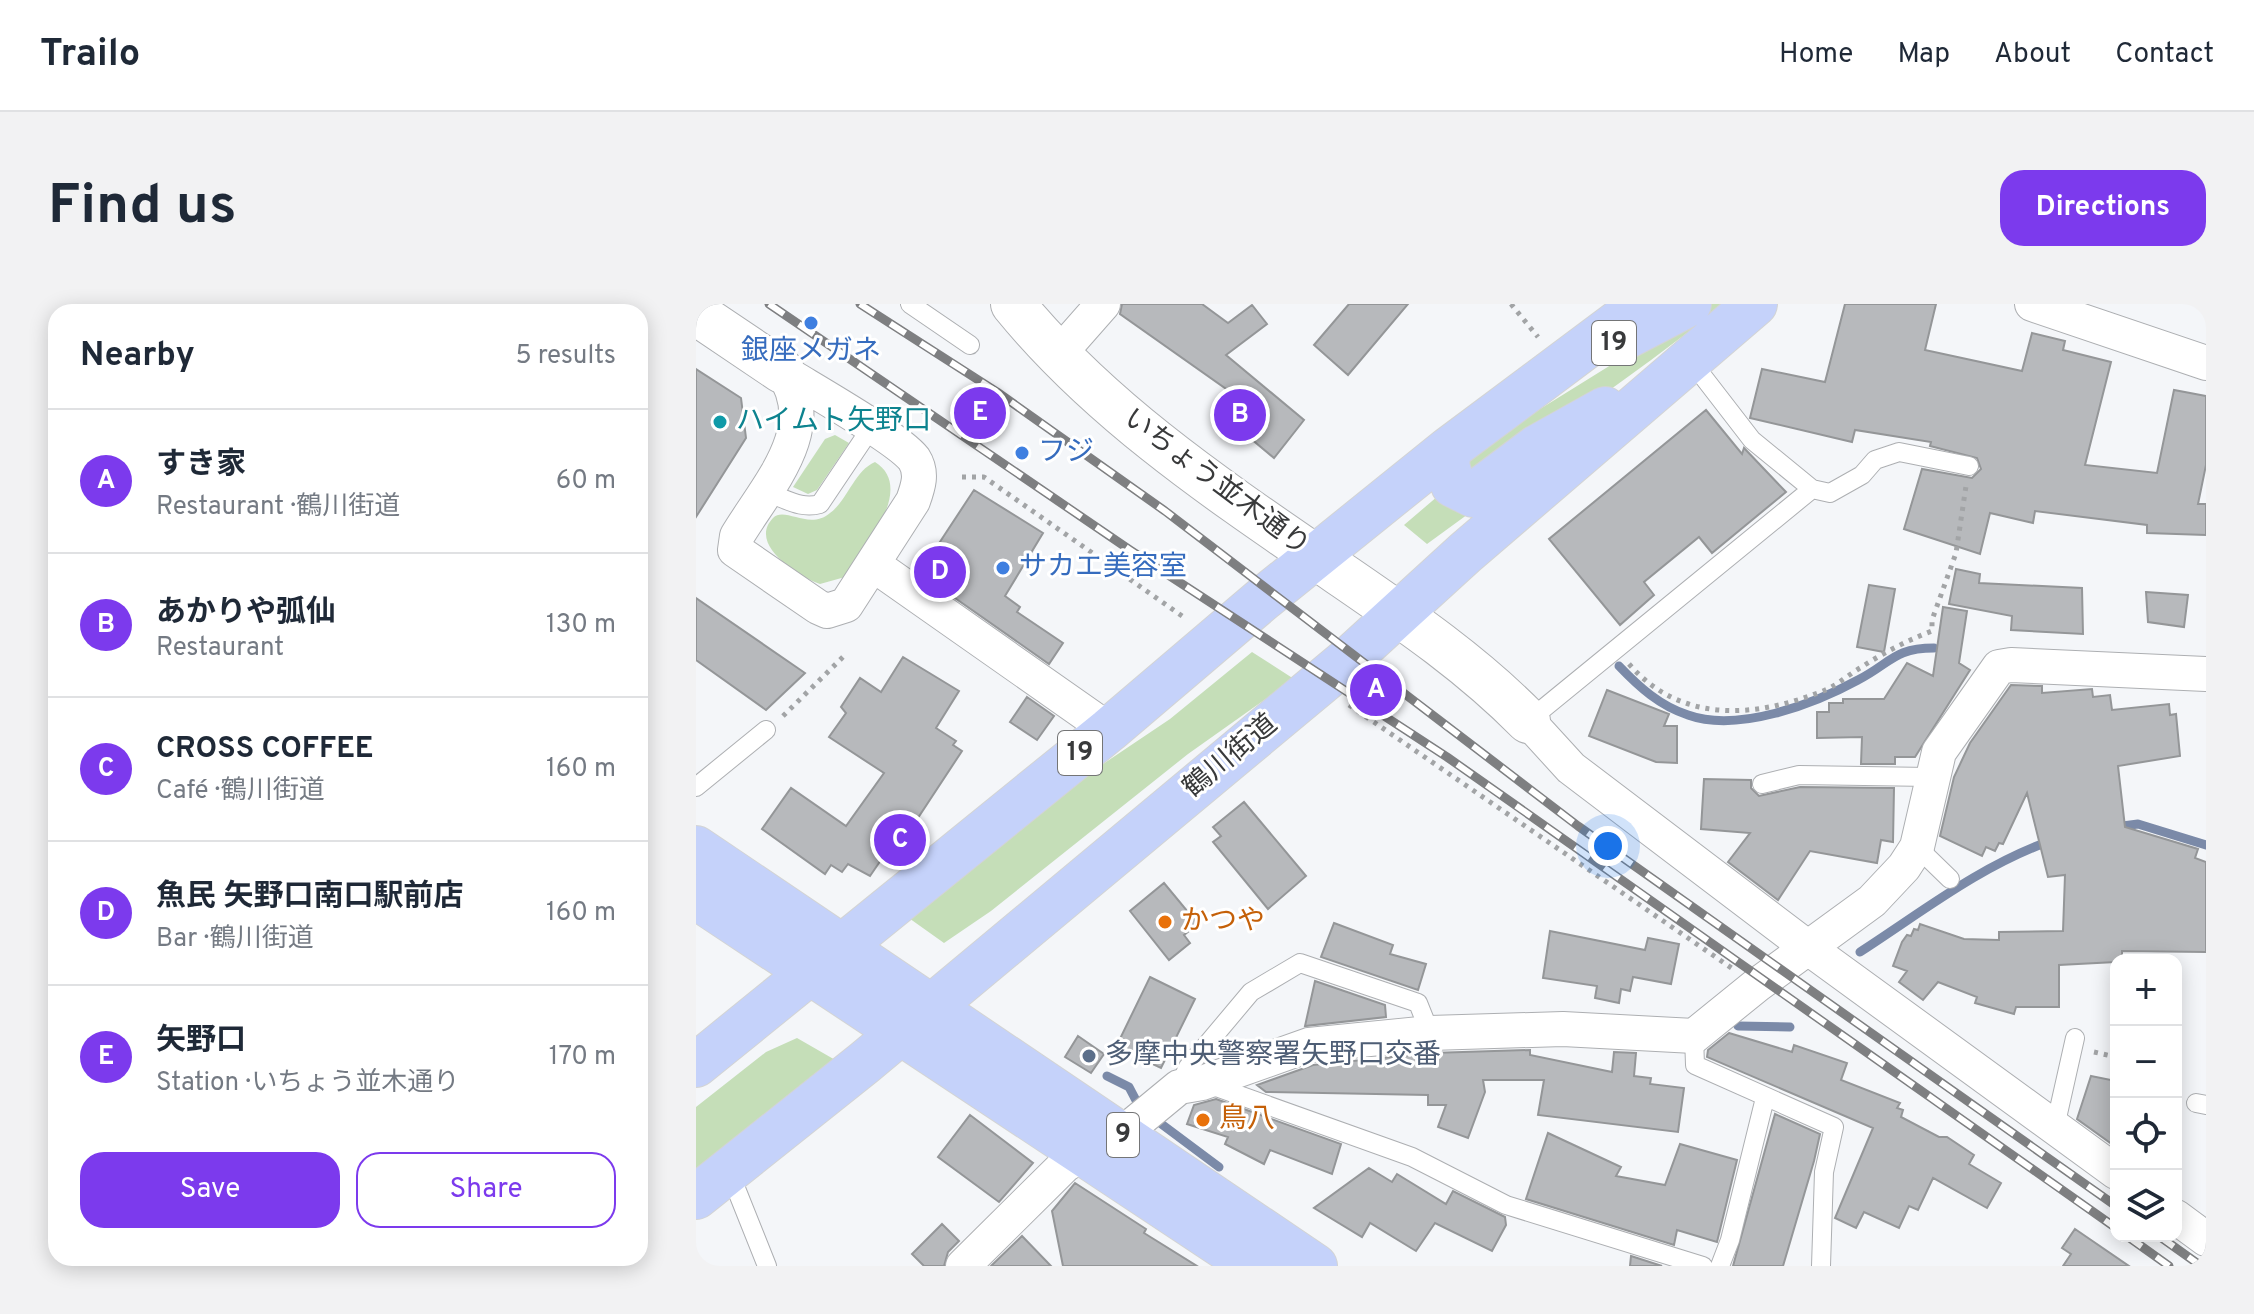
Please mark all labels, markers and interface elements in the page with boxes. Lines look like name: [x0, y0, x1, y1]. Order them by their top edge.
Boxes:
text: Trailo: [40, 31, 140, 80]
text: Home: [1779, 37, 1853, 73]
text: Map: [1897, 37, 1950, 73]
text: About: [1994, 37, 2071, 73]
text: Contact: [2115, 37, 2214, 73]
button: Directions: [2000, 170, 2206, 246]
text: Find us: [48, 173, 237, 243]
marker: 銀座メガネ: [802, 314, 820, 332]
road number: 19: [1592, 321, 1636, 365]
place label: 銀座メガネ: [741, 334, 881, 370]
text: Nearby: [80, 335, 195, 378]
text: 5 results: [515, 340, 616, 373]
pin: E: [954, 383, 1006, 443]
pin: B: [1214, 385, 1266, 445]
street label: いちょう並木通り: [1116, 401, 1316, 565]
place label: ハイムト矢野口: [736, 404, 931, 440]
marker: ハイムト矢野口: [711, 413, 729, 431]
place label: フジ: [1038, 435, 1094, 471]
marker: フジ: [1013, 444, 1031, 462]
text: すき家: [156, 447, 246, 484]
text: A: [97, 465, 115, 498]
text: 60 m: [556, 465, 616, 498]
text: Restaurant · 鶴川街道: [156, 491, 400, 524]
pin: D: [914, 542, 966, 602]
place label: サカエ美容室: [1019, 550, 1187, 586]
marker: サカエ美容室: [994, 559, 1012, 577]
text: あかりや弧仙: [156, 595, 336, 632]
text: B: [97, 609, 115, 642]
text: 130 m: [546, 609, 616, 642]
text: Restaurant: [156, 632, 284, 665]
pin: A: [1350, 660, 1402, 720]
street label: 鶴川街道: [1177, 707, 1285, 807]
text: CROSS COFFEE: [156, 731, 374, 768]
road number: 19: [1058, 731, 1102, 775]
text: C: [98, 753, 114, 786]
text: 160 m: [546, 753, 616, 786]
text: Café · 鶴川街道: [156, 775, 325, 808]
pin: C: [874, 810, 926, 870]
your location: [1588, 826, 1628, 866]
text: 魚民 矢野口南口駅前店: [156, 879, 464, 916]
text: D: [97, 897, 115, 930]
text: 160 m: [546, 897, 616, 930]
place label: かつや: [1181, 904, 1265, 940]
marker: かつや: [1156, 913, 1174, 931]
text: Bar · 鶴川街道: [156, 923, 314, 956]
map controls: [2110, 954, 2182, 1242]
button: +: [2110, 954, 2182, 1026]
text: 矢野口: [156, 1023, 246, 1060]
button: −: [2110, 1026, 2182, 1098]
place label: 多摩中央警察署矢野口交番: [1105, 1038, 1441, 1074]
text: E: [98, 1041, 114, 1074]
text: 170 m: [549, 1041, 616, 1074]
marker: 多摩中央警察署矢野口交番: [1080, 1047, 1098, 1065]
text: Station · いちょう並木通り: [156, 1067, 459, 1100]
button: locate: [2110, 1098, 2182, 1170]
place label: 鳥八: [1219, 1102, 1275, 1138]
marker: 鳥八: [1194, 1111, 1212, 1129]
road number: 9: [1107, 1113, 1139, 1157]
button: Save: [80, 1152, 340, 1228]
button: Share: [356, 1152, 616, 1228]
button: layers: [2110, 1170, 2182, 1242]

